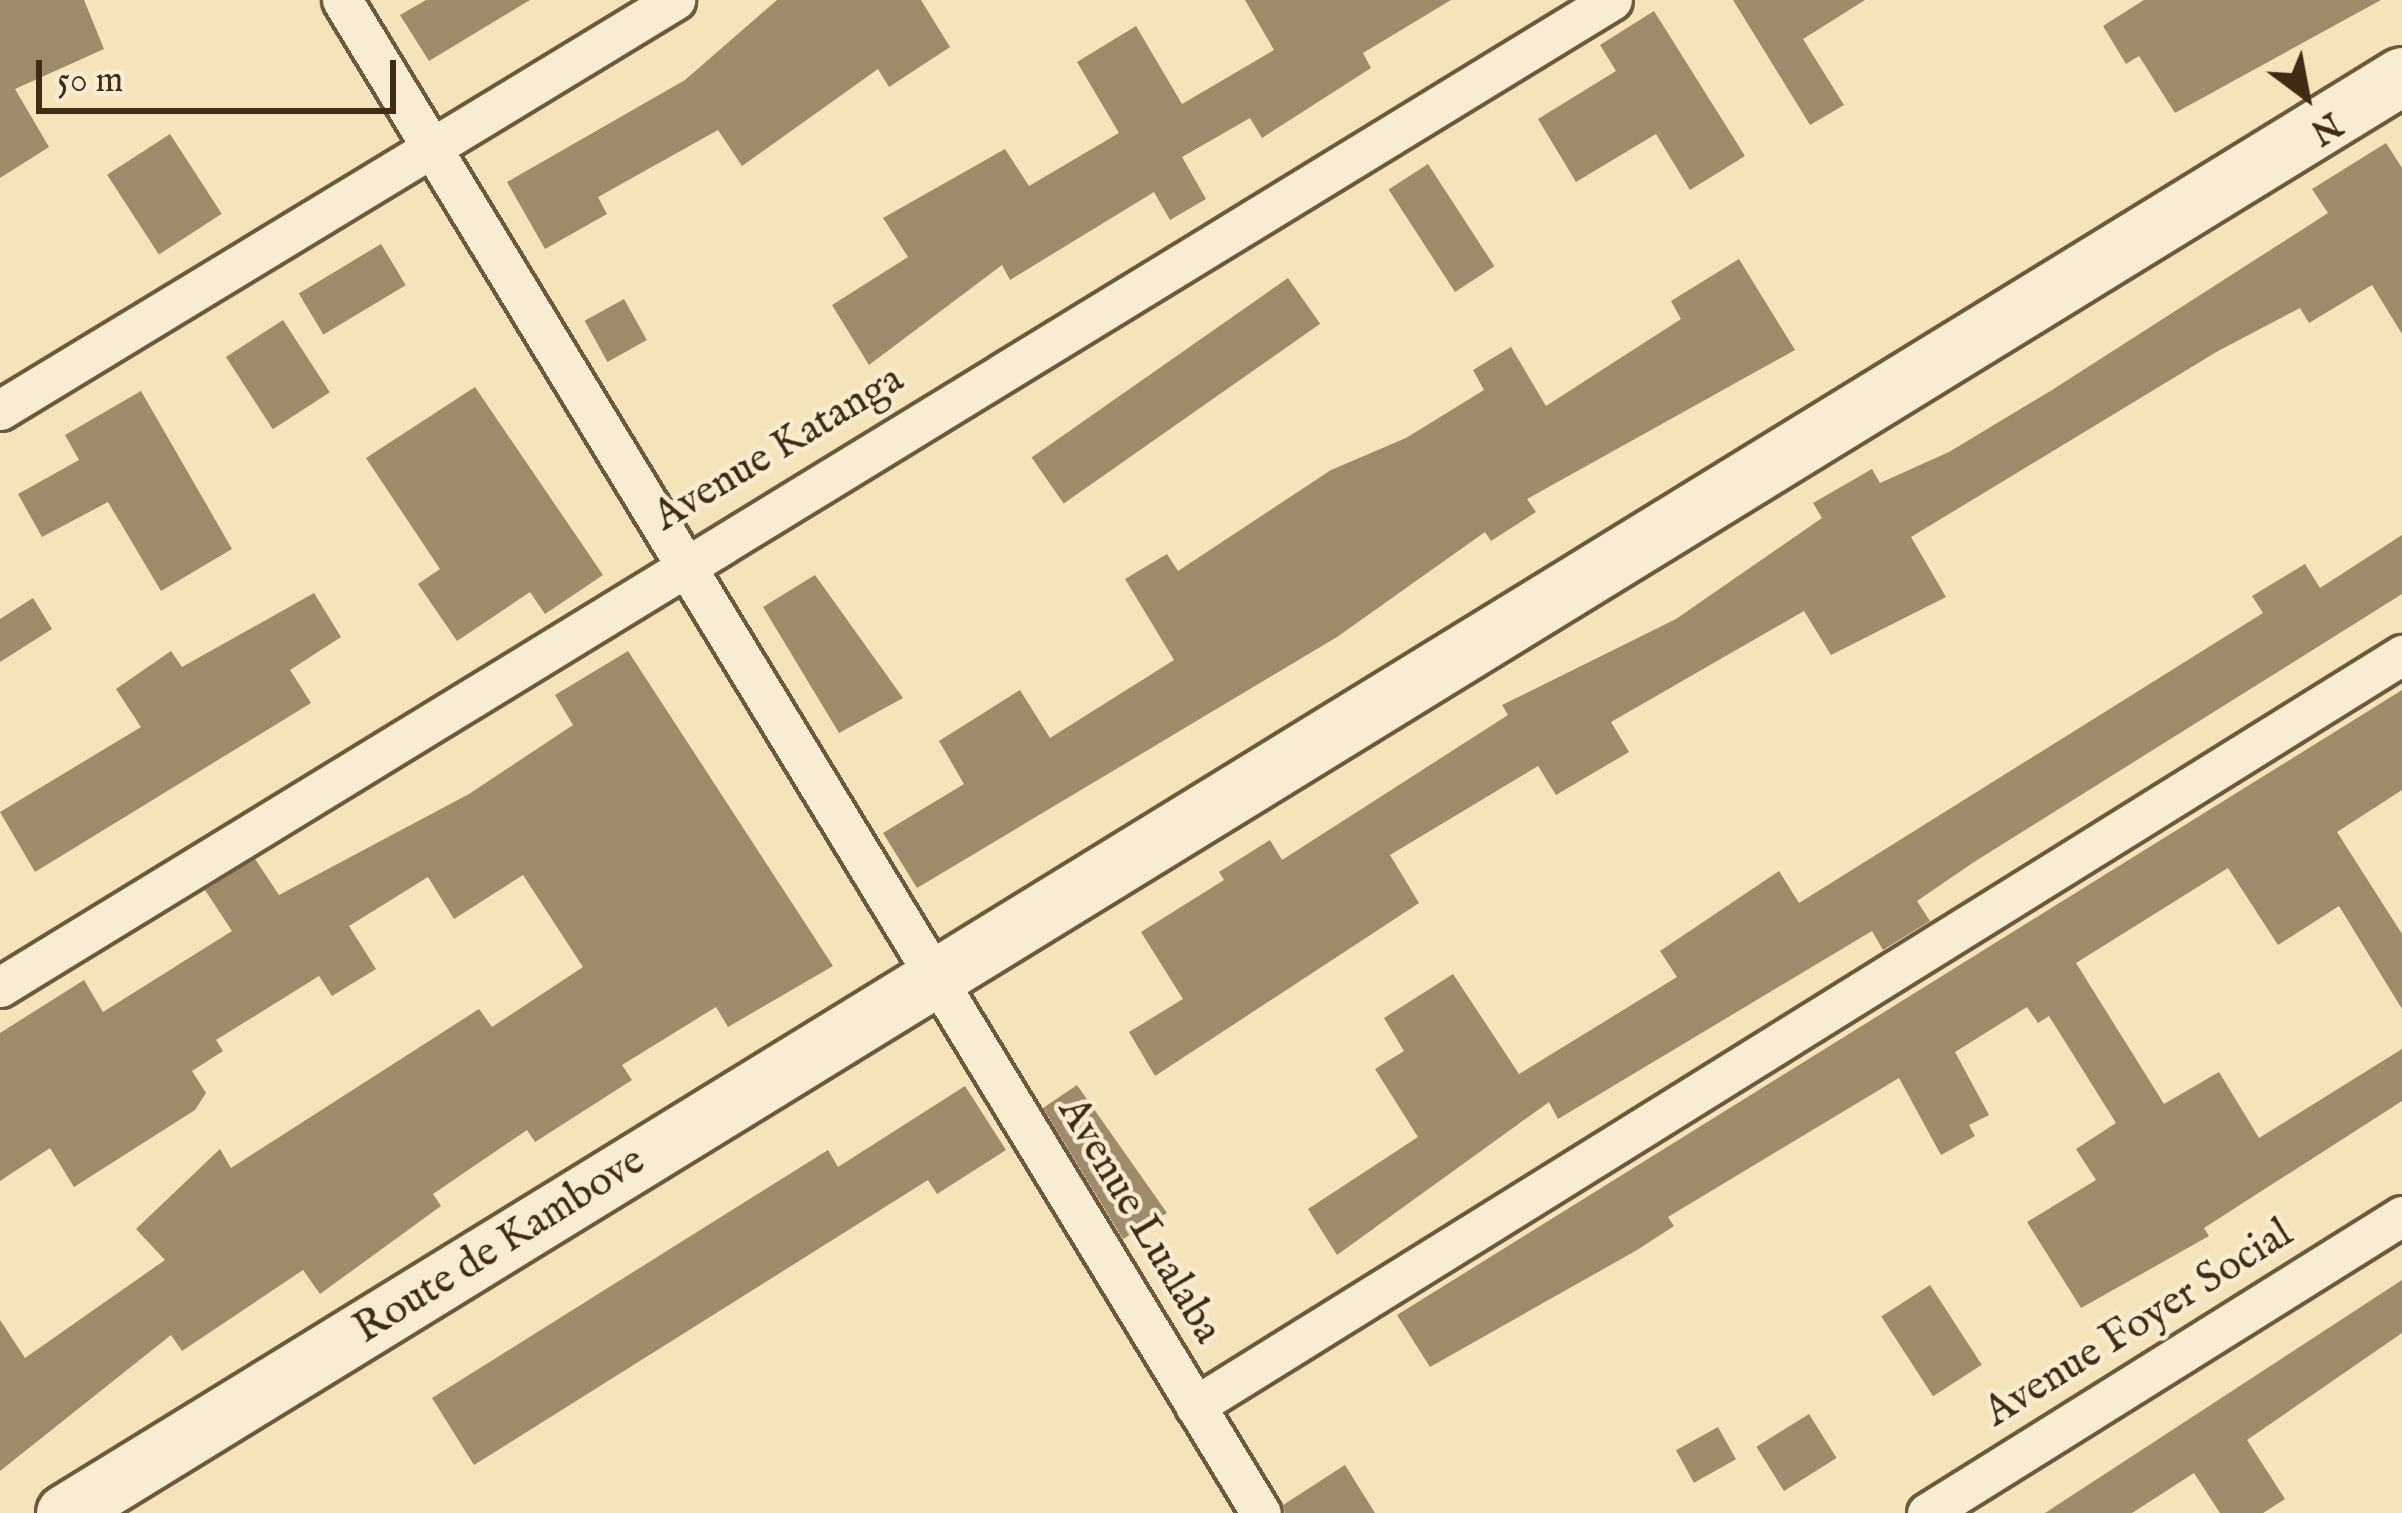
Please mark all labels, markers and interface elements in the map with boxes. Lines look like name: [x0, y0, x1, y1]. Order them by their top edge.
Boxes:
scale bar: [42, 36, 402, 110]
north arrow: [2246, 36, 2366, 156]
text: 50 m: [57, 58, 123, 104]
text: N: [2302, 101, 2348, 152]
street label: Avenue Katanga: [645, 355, 913, 543]
street label: Avenue Lualaba: [1046, 1089, 1232, 1353]
street label: Route de Kambove: [345, 1136, 655, 1356]
street label: Avenue Foyer Social: [1976, 1209, 2302, 1439]

